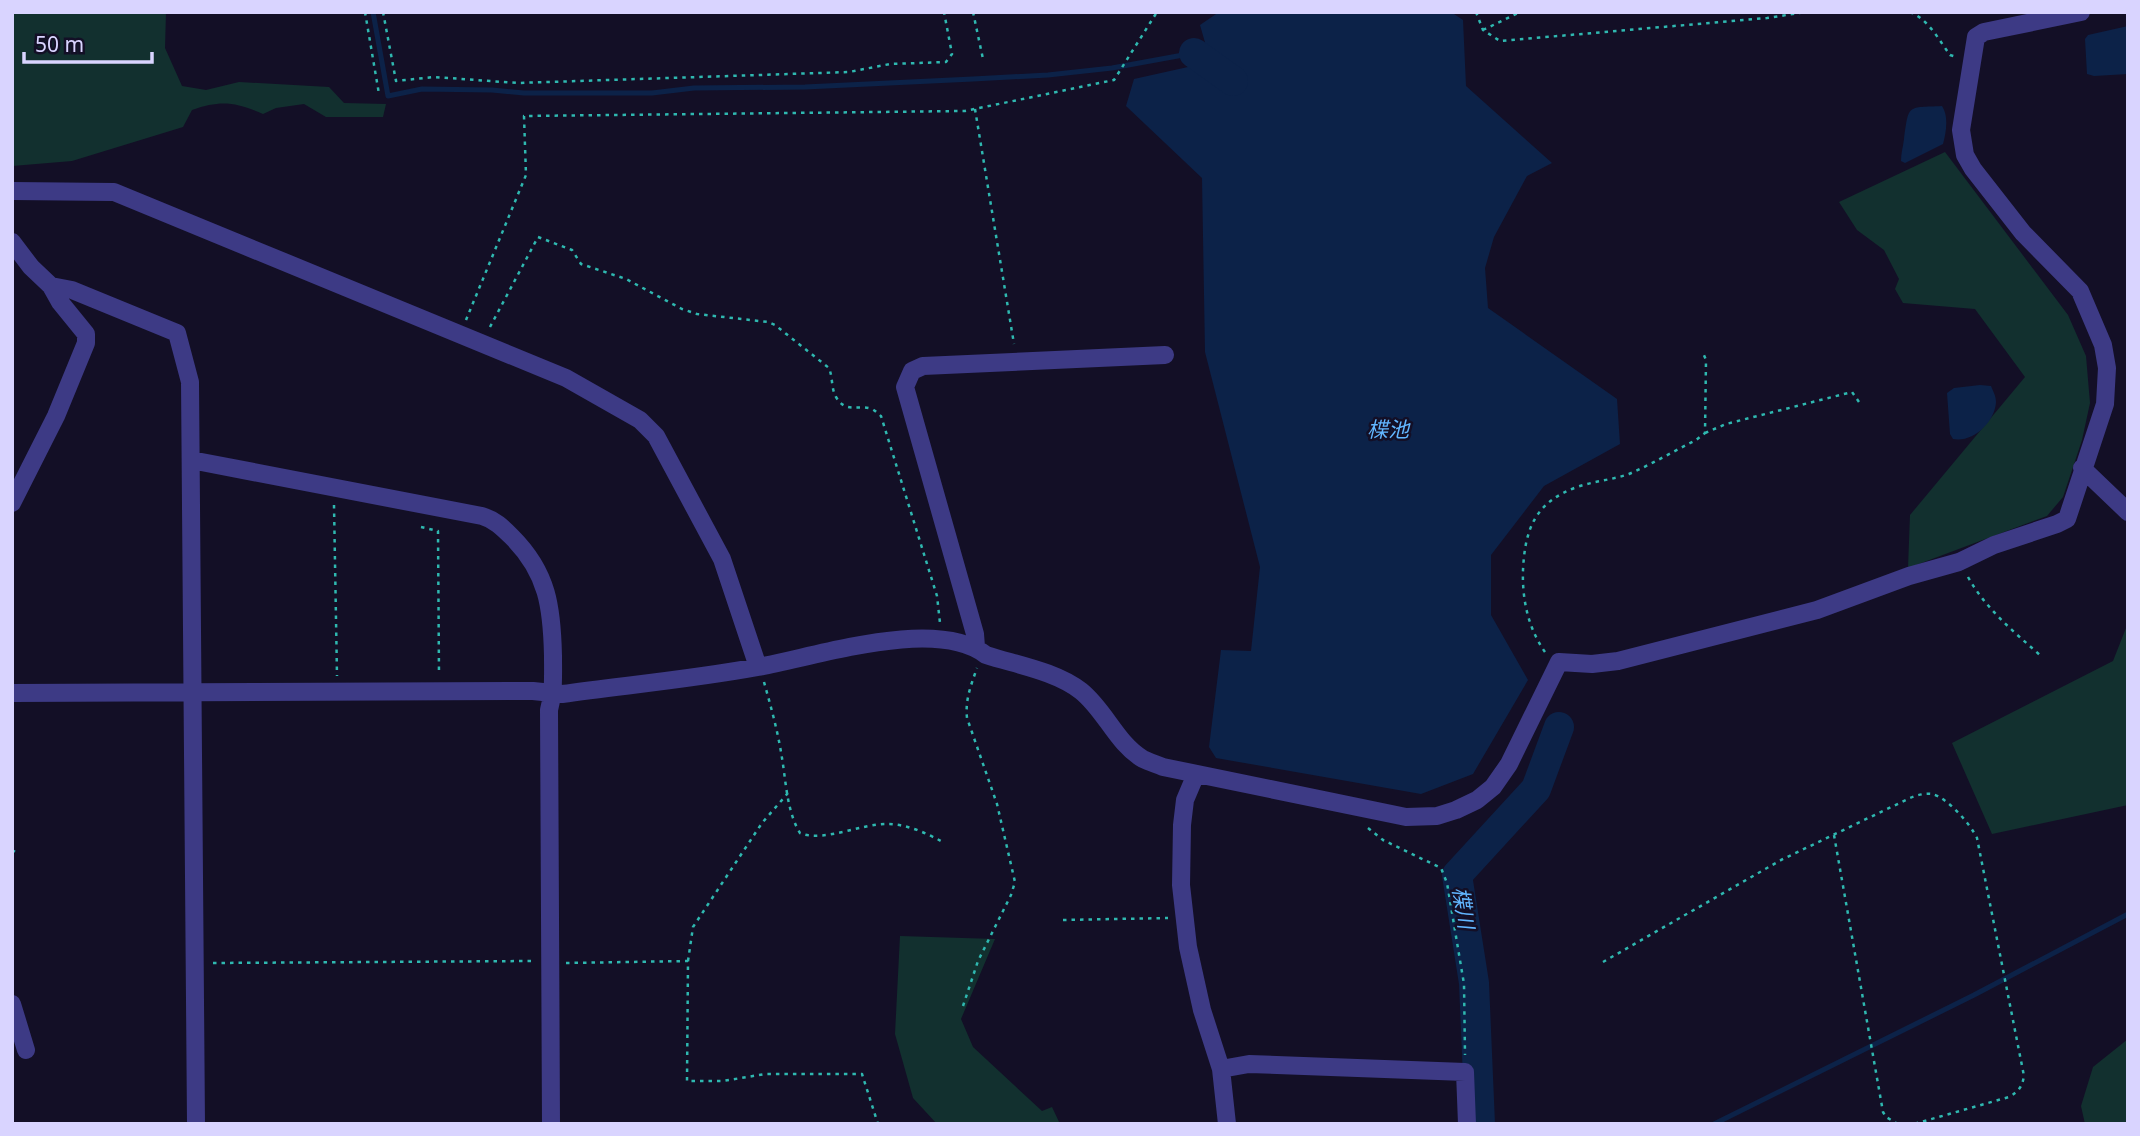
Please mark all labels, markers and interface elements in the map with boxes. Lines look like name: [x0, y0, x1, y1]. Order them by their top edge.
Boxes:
scale bar: [24, 21, 152, 65]
text: 50 m: [35, 30, 84, 58]
water label: 楪池: [1367, 415, 1411, 443]
water label: 楪川: [1447, 885, 1481, 933]

